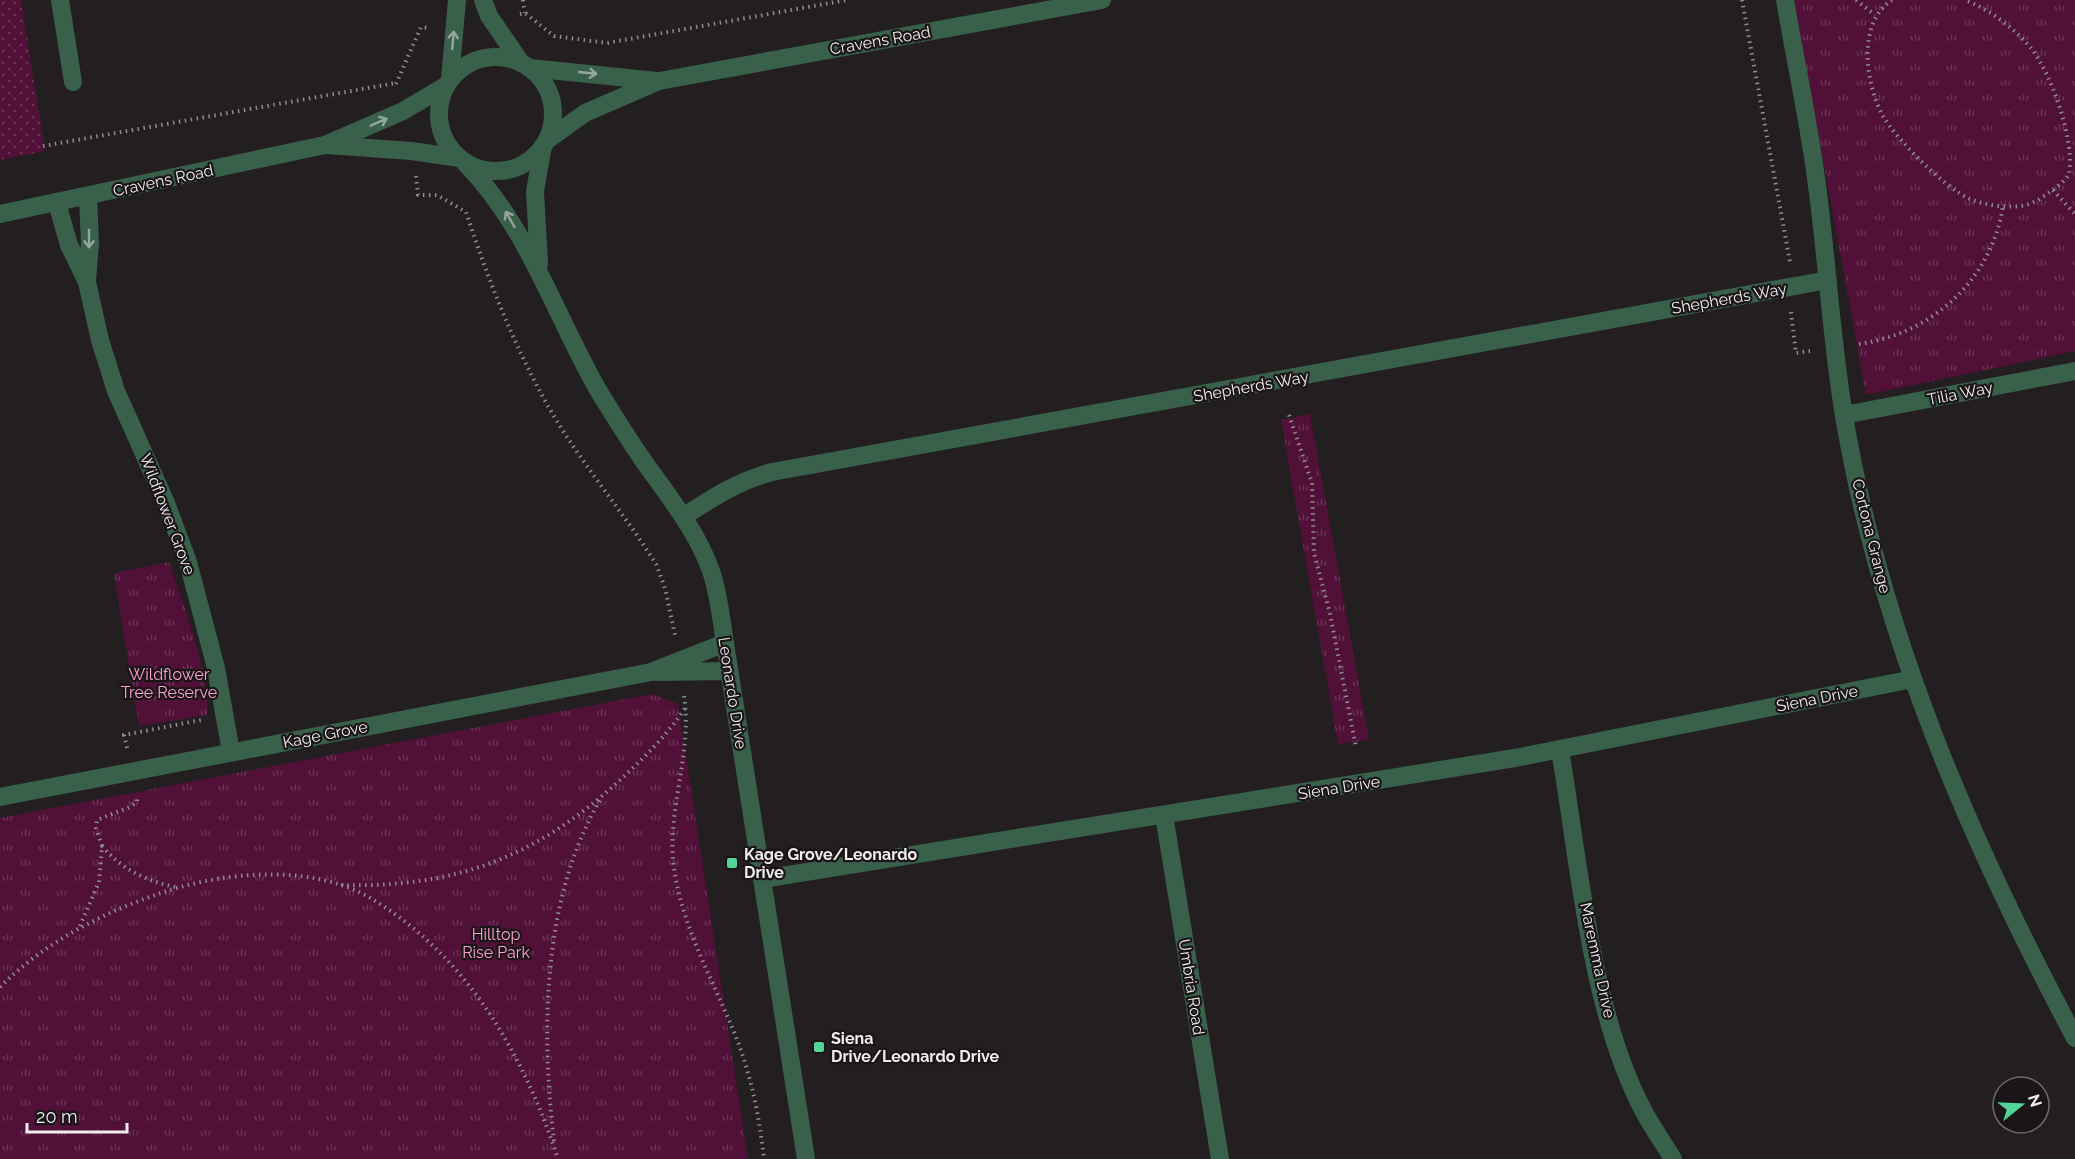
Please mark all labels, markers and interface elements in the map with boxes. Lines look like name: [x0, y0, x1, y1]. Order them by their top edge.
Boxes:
street label: Cravens Road: [828, 22, 932, 59]
one-way arrow: [448, 30, 459, 50]
one-way arrow: [577, 68, 597, 79]
one-way arrow: [369, 116, 388, 127]
street label: Cravens Road: [111, 161, 215, 200]
one-way arrow: [504, 211, 516, 228]
one-way arrow: [83, 228, 95, 248]
street label: Shepherds Way: [1670, 279, 1788, 318]
street label: Shepherds Way: [1192, 367, 1310, 406]
street label: Tilia Way: [1926, 378, 1995, 409]
street label: Wildflower Grove: [136, 451, 199, 577]
street label: Cortona Grange: [1848, 477, 1895, 595]
street label: Leonardo Drive: [714, 636, 751, 750]
park label: Wildflower Tree Reserve: [121, 665, 217, 702]
street label: Siena Drive: [1775, 681, 1860, 716]
street label: Kage Grove: [281, 717, 369, 752]
street label: Siena Drive: [1297, 772, 1382, 803]
place label: Kage Grove/Leonardo Drive: [744, 845, 918, 882]
marker: Kage Grove/Leonardo Drive: [725, 856, 739, 870]
street label: Maremma Drive: [1576, 901, 1619, 1020]
park label: Hilltop Rise Park: [462, 925, 530, 962]
street label: Umbria Road: [1175, 938, 1208, 1036]
place label: Siena Drive/Leonardo Drive: [831, 1029, 1000, 1066]
marker: Siena Drive/Leonardo Drive: [812, 1040, 826, 1054]
north arrow: [1991, 1075, 2051, 1135]
text: N: [2024, 1092, 2046, 1109]
scale bar: [27, 1096, 128, 1134]
text: 20 m: [36, 1106, 78, 1127]

